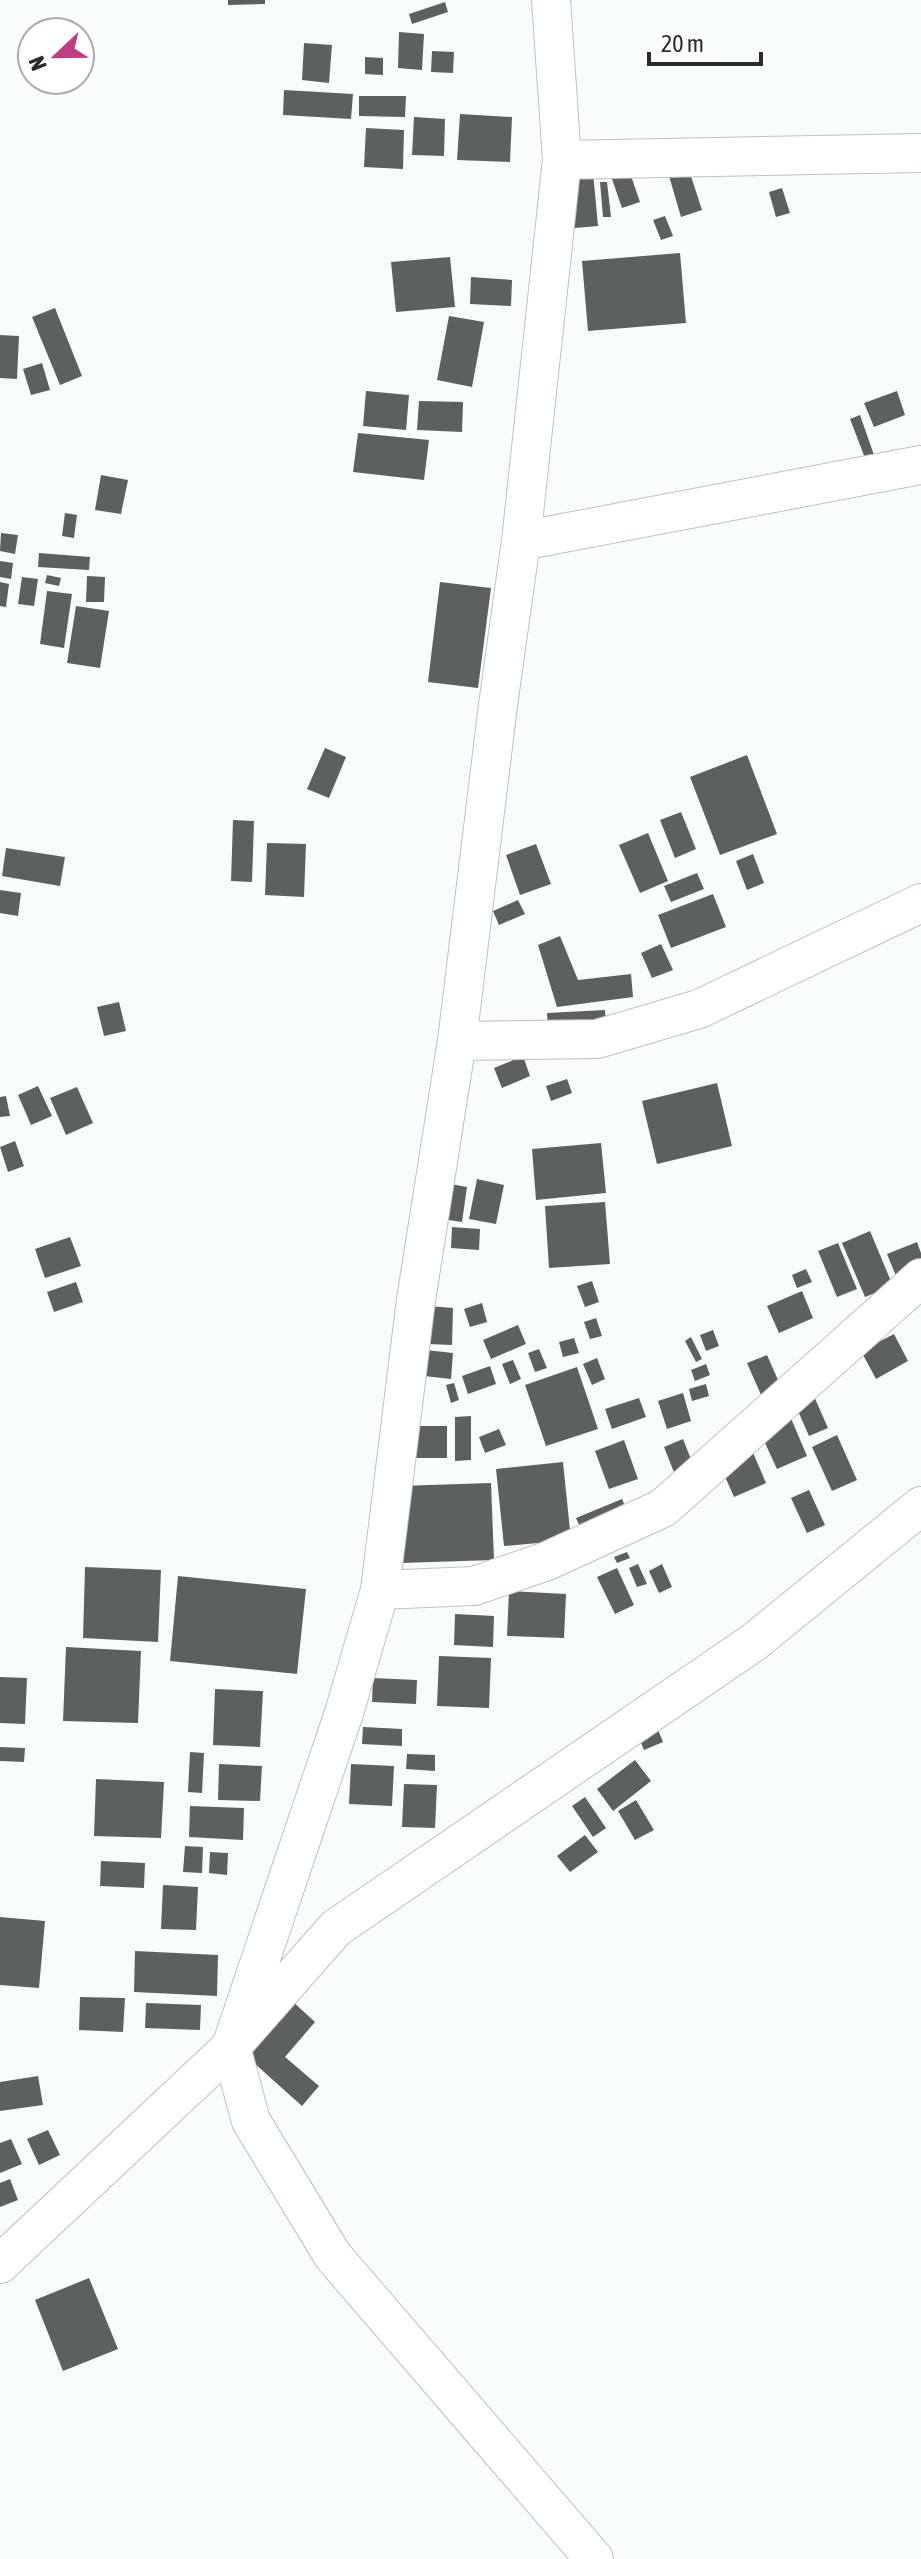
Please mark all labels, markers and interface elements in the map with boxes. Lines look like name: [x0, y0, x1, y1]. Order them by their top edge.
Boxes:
north arrow: [16, 16, 96, 96]
scale bar: [649, 16, 761, 66]
text: 20 m: [661, 30, 704, 57]
text: N: [23, 53, 52, 74]

